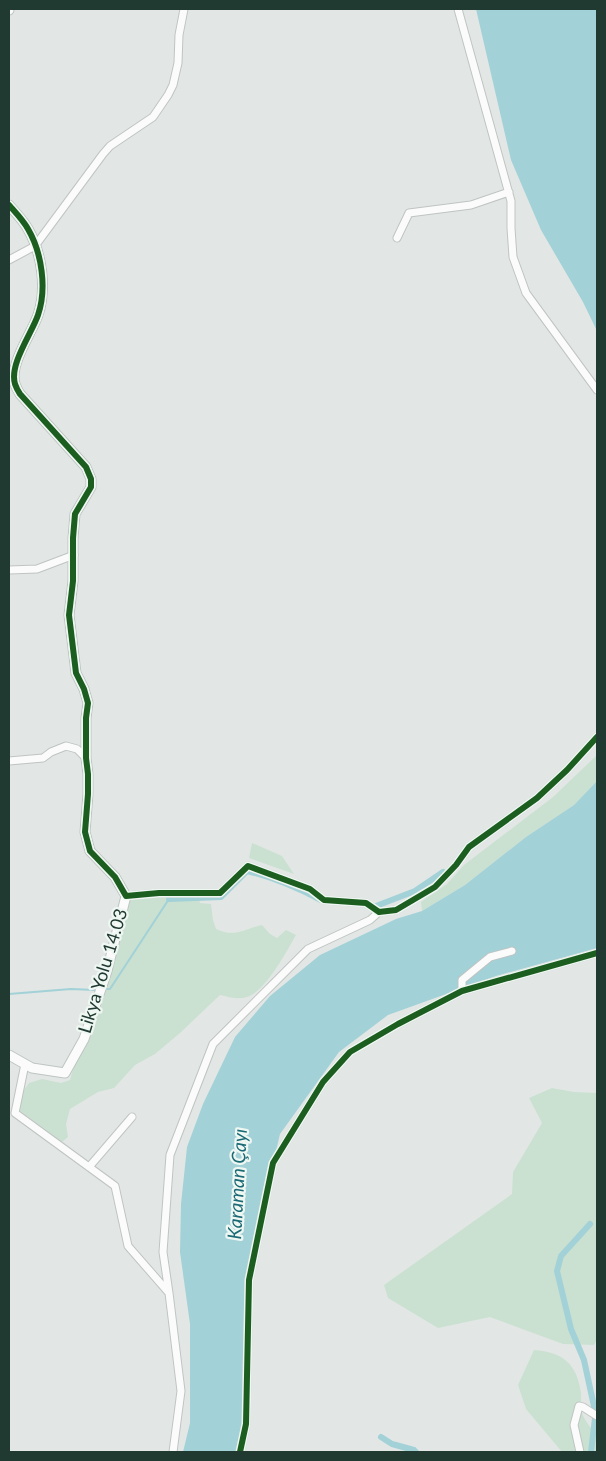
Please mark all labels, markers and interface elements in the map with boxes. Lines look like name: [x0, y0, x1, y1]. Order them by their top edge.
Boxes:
street label: Likya Yolu 14.03: [73, 906, 131, 1036]
water label: Karaman Çayı: [222, 1128, 251, 1240]

